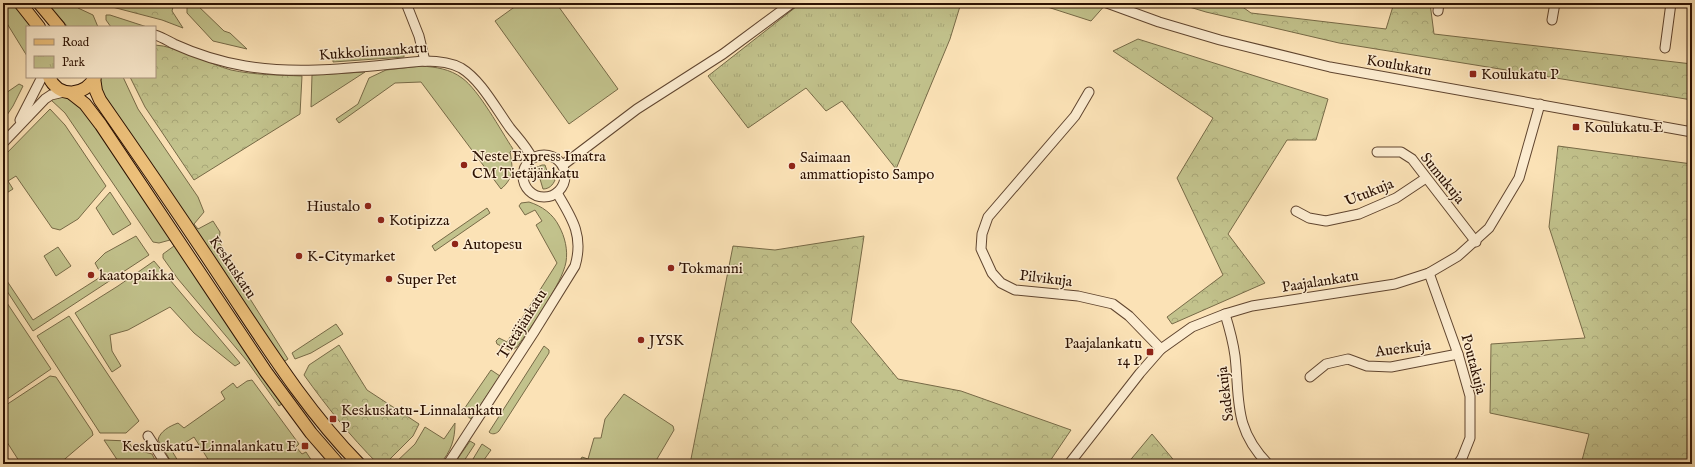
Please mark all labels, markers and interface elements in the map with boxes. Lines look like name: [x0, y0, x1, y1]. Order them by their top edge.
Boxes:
legend: [26, 26, 156, 78]
text: Road: [62, 35, 90, 50]
street label: Kukkolinnankatu: [318, 38, 428, 65]
street label: Koulukatu: [1365, 50, 1433, 81]
text: Park: [62, 55, 85, 70]
place label: Koulukatu P: [1481, 65, 1559, 84]
marker: Koulukatu P: [1468, 69, 1478, 79]
place label: Koulukatu E: [1584, 118, 1664, 137]
marker: Koulukatu E: [1571, 122, 1581, 132]
place label: Neste Express Imatra CM Tietäjänkatu: [472, 147, 606, 183]
place label: Saimaan ammattiopisto Sampo: [800, 148, 934, 184]
street label: Sumukuja: [1416, 149, 1469, 208]
marker: Neste Express Imatra CM Tietäjänkatu: [459, 160, 469, 170]
marker: Saimaan ammattiopisto Sampo: [787, 161, 797, 171]
street label: Utukuja: [1342, 174, 1397, 211]
place label: Hiustalo: [306, 197, 360, 216]
marker: Hiustalo: [363, 201, 373, 211]
place label: Kotipizza: [389, 211, 450, 230]
marker: Kotipizza: [376, 215, 386, 225]
street label: Keskuskatu: [205, 232, 261, 302]
place label: Autopesu: [462, 235, 522, 254]
marker: Autopesu: [450, 239, 460, 249]
place label: K-Citymarket: [307, 247, 395, 266]
marker: K-Citymarket: [294, 251, 304, 261]
place label: Tokmanni: [679, 259, 743, 278]
marker: Tokmanni: [666, 263, 676, 273]
place label: kaatopaikka: [99, 266, 175, 285]
street label: Pilvikuja: [1018, 266, 1074, 291]
street label: Paajalankatu: [1280, 266, 1360, 297]
marker: kaatopaikka: [86, 270, 96, 280]
place label: Super Pet: [397, 270, 457, 289]
marker: Super Pet: [384, 274, 394, 284]
street label: Tietäjänkatu: [493, 286, 551, 363]
place label: JYSK: [647, 331, 684, 350]
street label: Poutakuja: [1456, 332, 1491, 397]
place label: Paajalankatu 14 P: [1064, 334, 1142, 370]
marker: JYSK: [636, 335, 646, 345]
street label: Auerkuja: [1373, 336, 1433, 361]
marker: Paajalankatu 14 P: [1145, 347, 1155, 357]
street label: Sadekuja: [1213, 365, 1238, 422]
place label: Keskuskatu-Linnalankatu P: [341, 401, 503, 437]
marker: Keskuskatu-Linnalankatu P: [328, 414, 338, 424]
place label: Keskuskatu-Linnalankatu E: [122, 437, 297, 456]
marker: Keskuskatu-Linnalankatu E: [300, 441, 310, 451]

